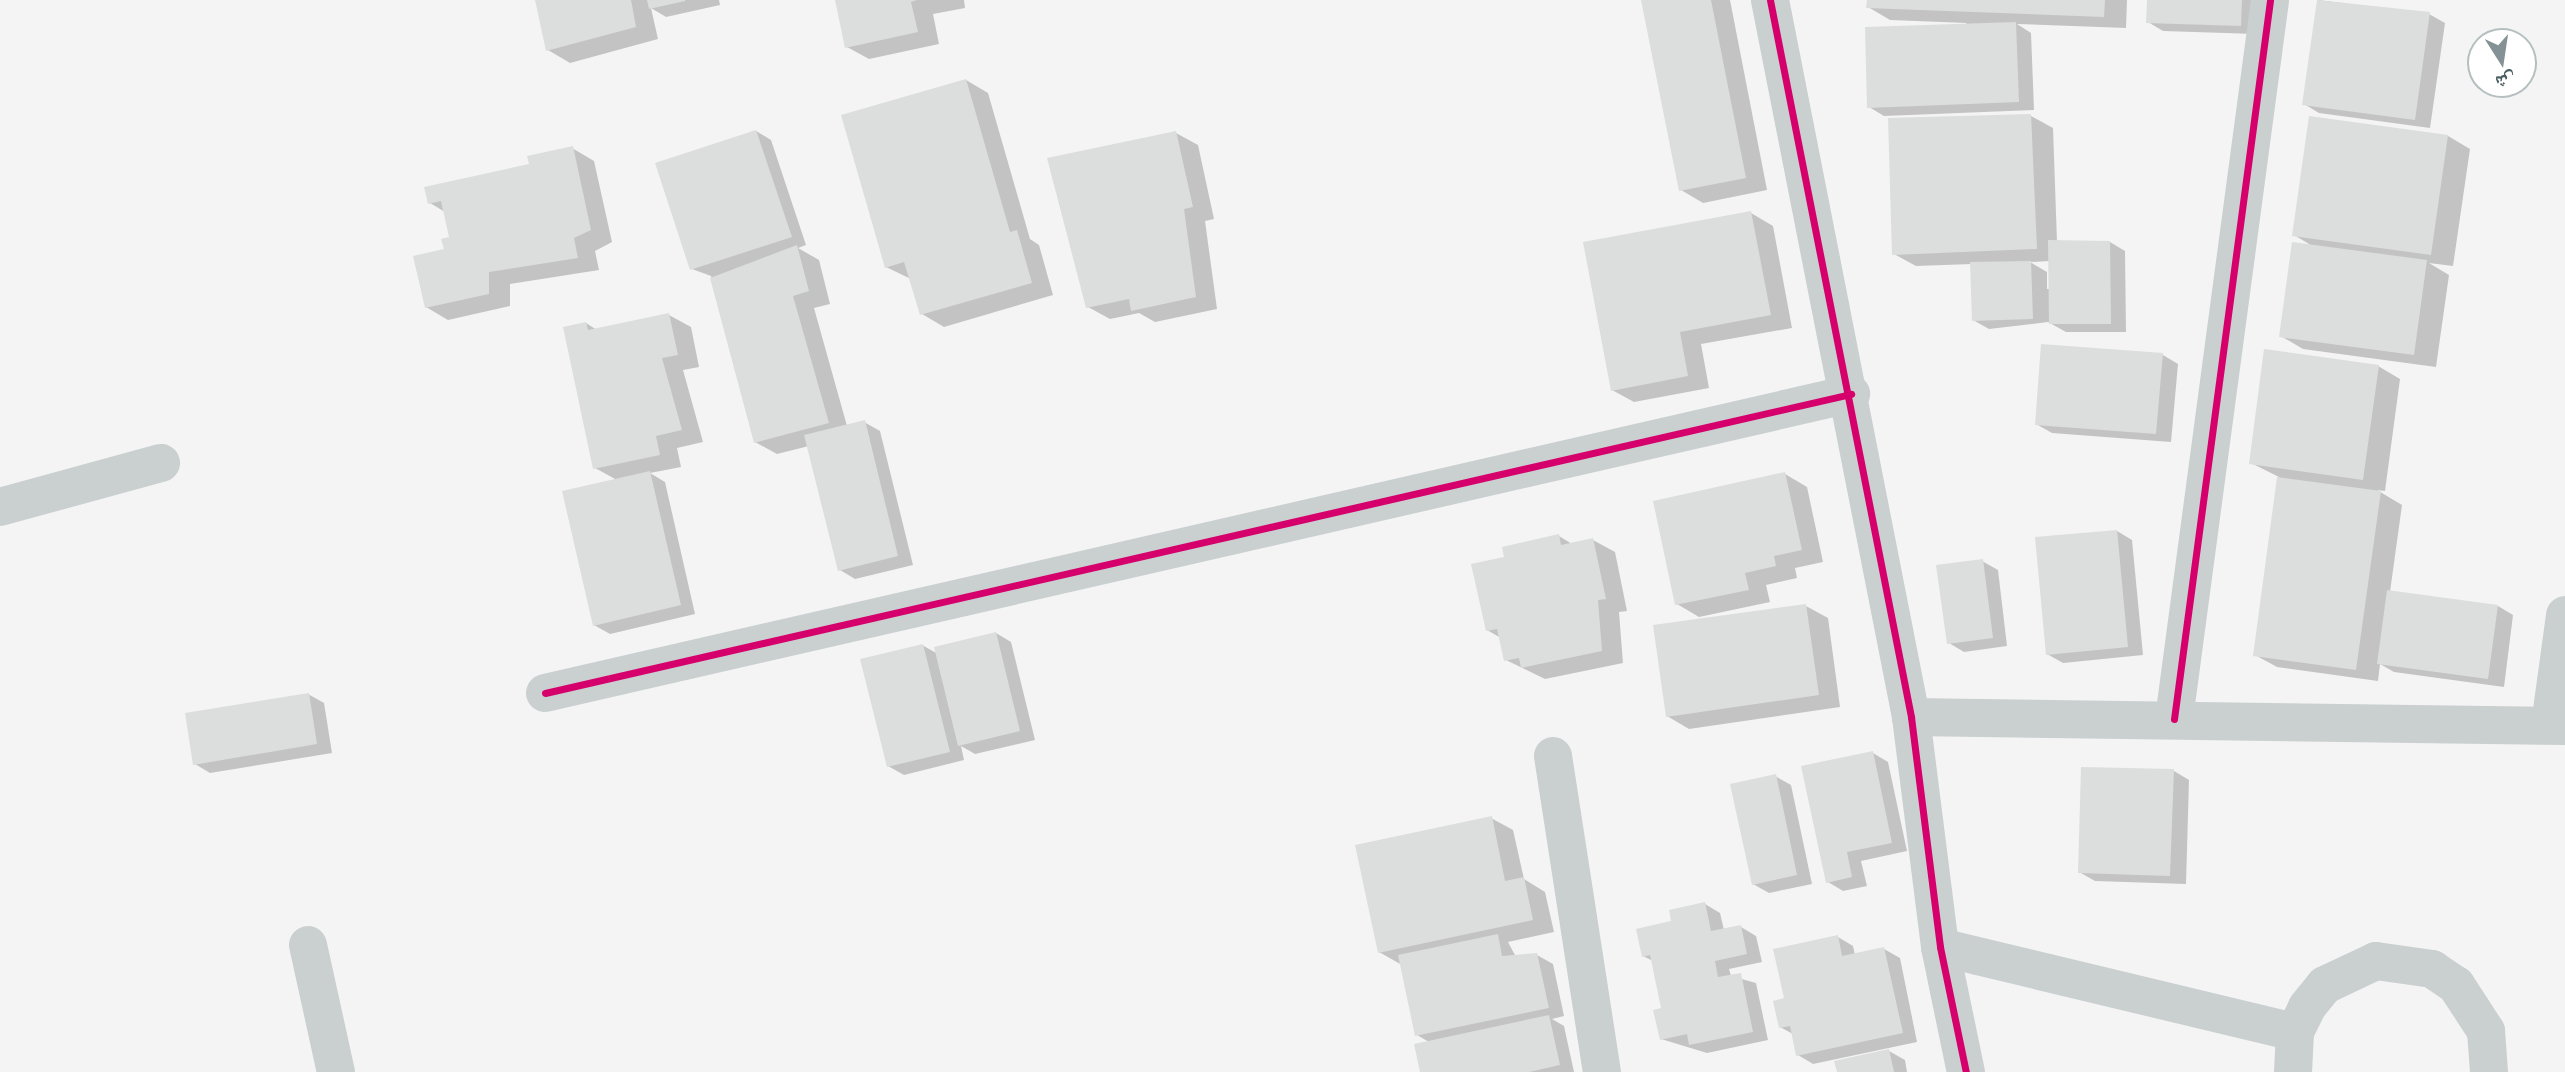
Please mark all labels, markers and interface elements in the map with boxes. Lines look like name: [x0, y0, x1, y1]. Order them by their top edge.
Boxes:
north arrow: [2467, 28, 2537, 98]
text: ش: [2494, 69, 2518, 95]

